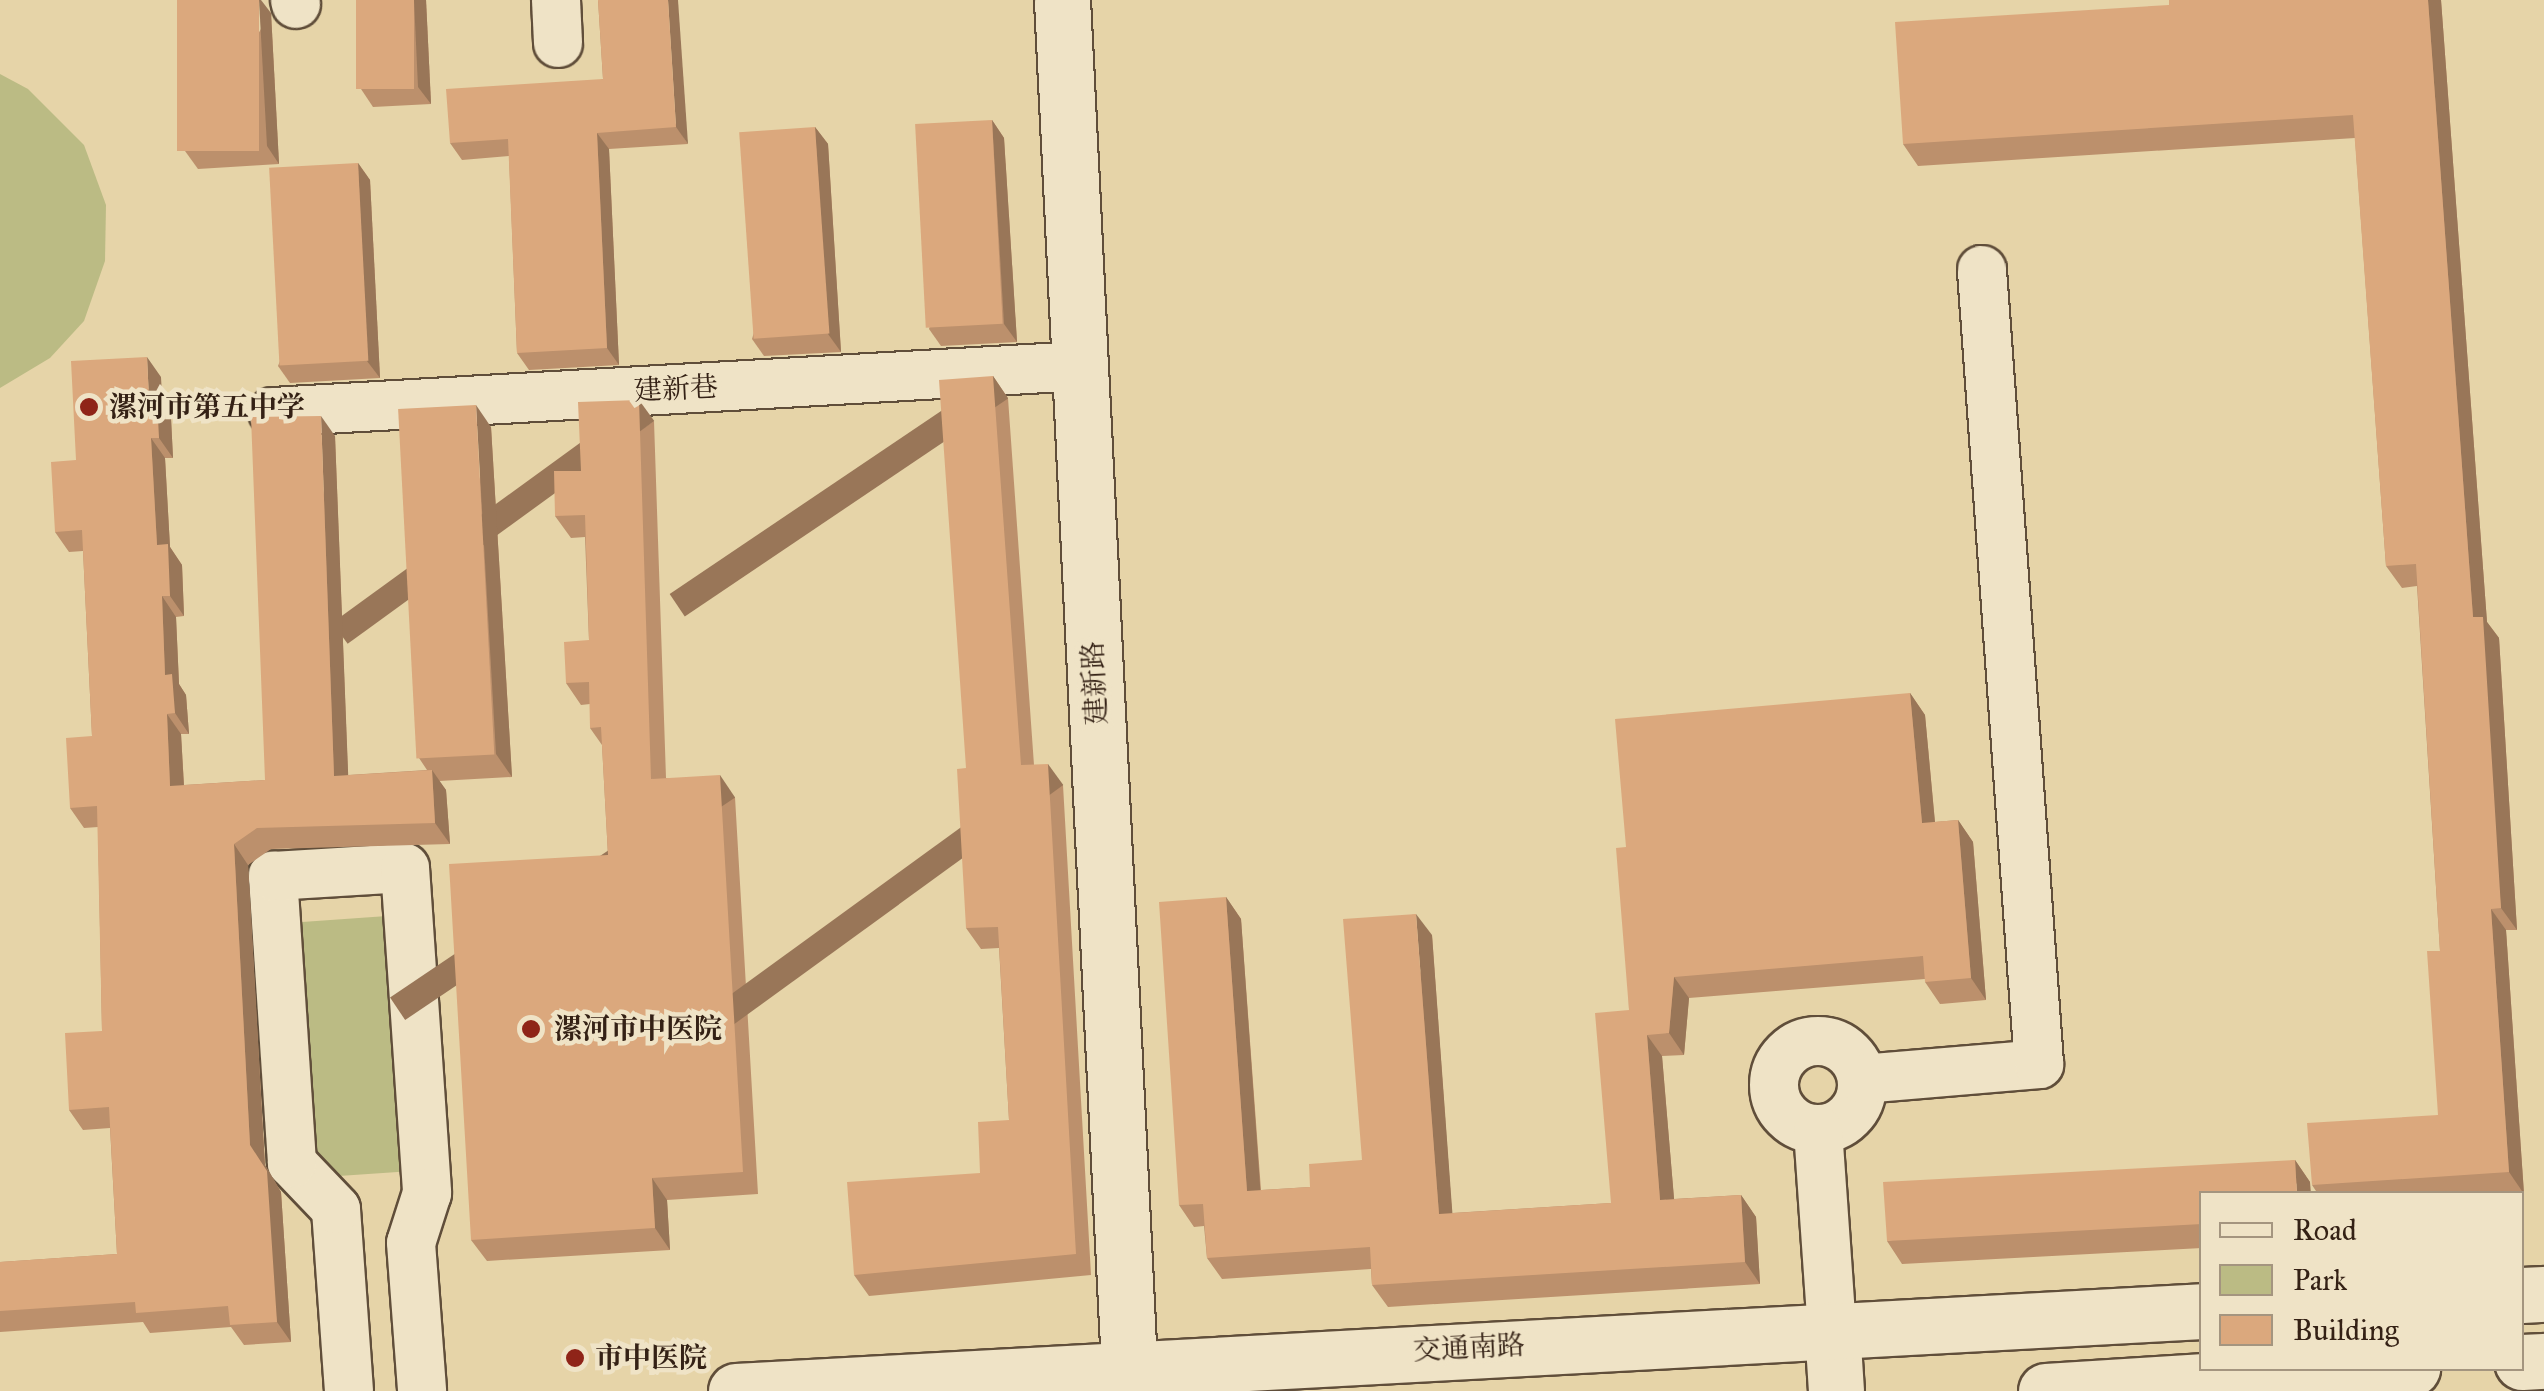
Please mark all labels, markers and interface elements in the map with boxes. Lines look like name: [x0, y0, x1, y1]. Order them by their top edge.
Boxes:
street label: 建新巷: [633, 370, 719, 408]
place label: 漯河市第五中学: [109, 390, 305, 424]
marker: 漯河市第五中学: [78, 396, 100, 418]
street label: 建新路: [1076, 640, 1114, 726]
place label: 漯河市中医院: [554, 1012, 722, 1046]
marker: 漯河市中医院: [518, 1016, 544, 1042]
legend: [2199, 1191, 2524, 1371]
text: Road: [2293, 1212, 2357, 1248]
text: Park: [2293, 1262, 2347, 1298]
text: Building: [2293, 1312, 2399, 1348]
street label: 交通南路: [1412, 1328, 1526, 1368]
place label: 市中医院: [595, 1341, 707, 1375]
marker: 市中医院: [564, 1347, 586, 1369]

